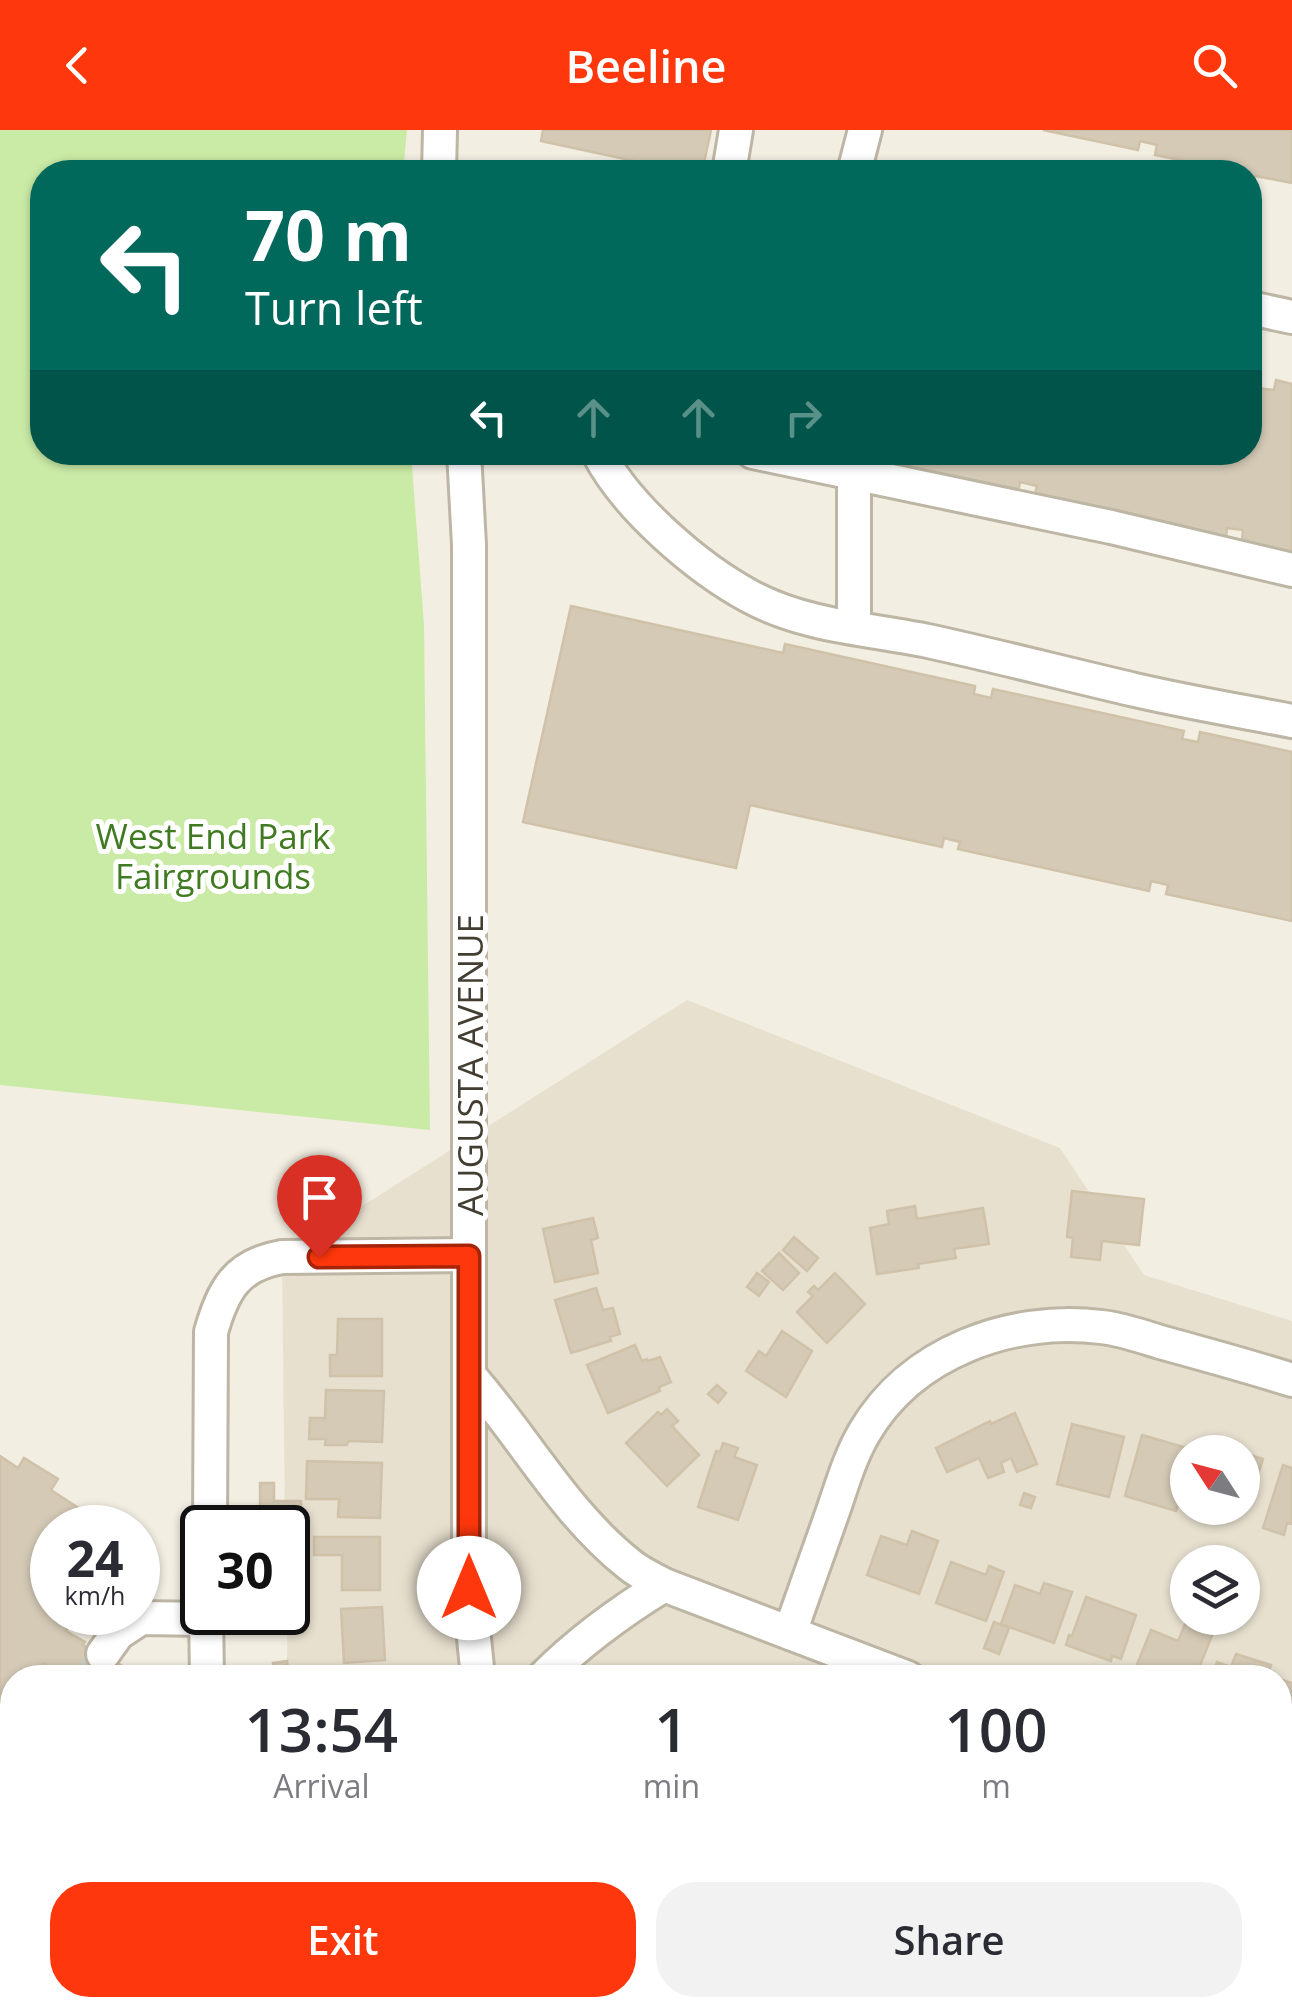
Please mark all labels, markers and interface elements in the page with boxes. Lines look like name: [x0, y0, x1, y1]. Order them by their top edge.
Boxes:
text: Beeline: [565, 35, 727, 96]
icon: back: [50, 38, 105, 93]
icon: search: [1187, 38, 1242, 93]
text: 70 m: [245, 186, 412, 282]
icon: left: [80, 200, 210, 330]
text: Turn left: [245, 277, 423, 338]
icon: left: [461, 390, 516, 445]
icon: ahead: [566, 390, 621, 445]
icon: ahead: [671, 390, 726, 445]
icon: right: [776, 390, 831, 445]
park label: West End Park Fairgrounds: [96, 812, 331, 899]
street label: AUGUSTA AVENUE: [446, 914, 493, 1216]
pin: [277, 1155, 362, 1258]
icon: arrive: [292, 1170, 347, 1225]
north arrow: [1170, 1435, 1260, 1525]
map controls: [1170, 1435, 1260, 1635]
speed limit sign: 30: [180, 1505, 310, 1635]
text: 24: [66, 1524, 124, 1592]
position arrow: [417, 1536, 521, 1640]
button: layers: [1170, 1545, 1260, 1635]
text: km/h: [65, 1578, 125, 1612]
text: 13:54: [245, 1688, 398, 1770]
text: 1: [654, 1688, 689, 1770]
text: 100: [945, 1688, 1047, 1770]
text: Arrival: [273, 1764, 370, 1807]
text: min: [643, 1764, 700, 1807]
text: m: [981, 1764, 1011, 1807]
button: Exit: [50, 1882, 636, 1997]
button: Share: [656, 1882, 1242, 1997]

